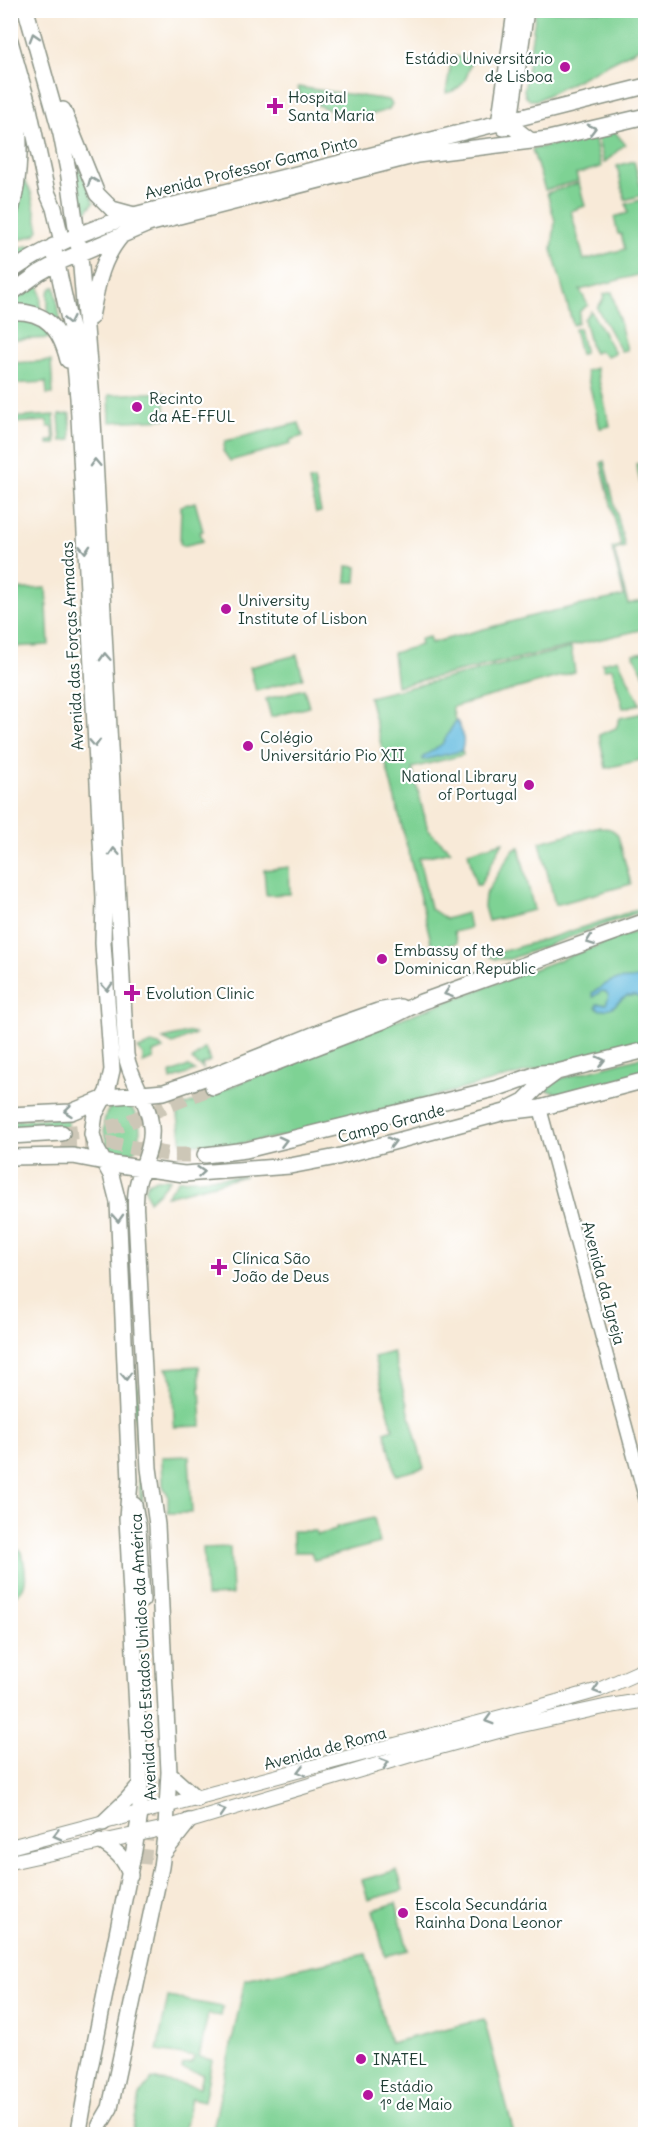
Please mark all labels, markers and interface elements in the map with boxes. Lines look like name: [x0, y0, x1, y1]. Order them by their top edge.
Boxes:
one-way arrow: [29, 32, 41, 43]
place label: Estádio Universitário de Lisboa: [405, 48, 553, 86]
marker: Estádio Universitário de Lisboa: [558, 60, 572, 74]
place label: Hospital Santa Maria: [288, 87, 375, 125]
marker: Hospital Santa Maria: [266, 97, 284, 115]
one-way arrow: [586, 124, 597, 136]
street label: Avenida Professor Gama Pinto: [143, 131, 359, 203]
one-way arrow: [87, 177, 99, 188]
one-way arrow: [62, 315, 75, 325]
place label: Recinto da AE-FFUL: [149, 388, 235, 426]
marker: Recinto da AE-FFUL: [130, 400, 144, 414]
one-way arrow: [88, 458, 101, 467]
street label: Avenida das Forças Armadas: [57, 541, 87, 751]
one-way arrow: [78, 544, 91, 553]
place label: University Institute of Lisbon: [238, 590, 367, 628]
marker: University Institute of Lisbon: [219, 602, 233, 616]
one-way arrow: [98, 653, 111, 662]
place label: Colégio Universitário Pio XII: [260, 727, 405, 765]
one-way arrow: [89, 739, 102, 748]
marker: Colégio Universitário Pio XII: [241, 739, 255, 753]
place label: National Library of Portugal: [401, 766, 517, 804]
marker: National Library of Portugal: [522, 778, 536, 792]
one-way arrow: [108, 848, 121, 857]
one-way arrow: [586, 934, 596, 947]
place label: Embassy of the Dominican Republic: [394, 940, 536, 978]
marker: Embassy of the Dominican Republic: [375, 952, 389, 966]
one-way arrow: [100, 983, 113, 992]
place label: Evolution Clinic: [146, 983, 255, 1003]
marker: Evolution Clinic: [123, 984, 141, 1002]
one-way arrow: [443, 985, 454, 998]
one-way arrow: [595, 1056, 606, 1068]
street label: Campo Grande: [335, 1099, 447, 1147]
one-way arrow: [64, 1104, 73, 1117]
one-way arrow: [277, 1136, 288, 1148]
one-way arrow: [387, 1136, 397, 1149]
one-way arrow: [196, 1166, 205, 1179]
one-way arrow: [112, 1213, 125, 1222]
street label: Avenida da Igreja: [578, 1219, 630, 1347]
place label: Clínica São João de Deus: [232, 1248, 329, 1286]
marker: Clínica São João de Deus: [210, 1258, 228, 1276]
one-way arrow: [119, 1371, 132, 1380]
street label: Avenida dos Estados Unidos da América: [125, 1513, 161, 1801]
one-way arrow: [592, 1682, 602, 1695]
one-way arrow: [484, 1713, 494, 1726]
street label: Avenida de Roma: [262, 1722, 388, 1774]
one-way arrow: [379, 1758, 390, 1770]
one-way arrow: [296, 1764, 306, 1777]
one-way arrow: [216, 1806, 227, 1818]
one-way arrow: [52, 1828, 63, 1840]
place label: Escola Secundária Rainha Dona Leonor: [415, 1894, 563, 1932]
marker: Escola Secundária Rainha Dona Leonor: [396, 1906, 410, 1920]
place label: INATEL: [373, 2049, 427, 2069]
marker: INATEL: [354, 2052, 368, 2066]
place label: Estádio 1º de Maio: [380, 2076, 452, 2114]
marker: Estádio 1º de Maio: [361, 2088, 375, 2102]

